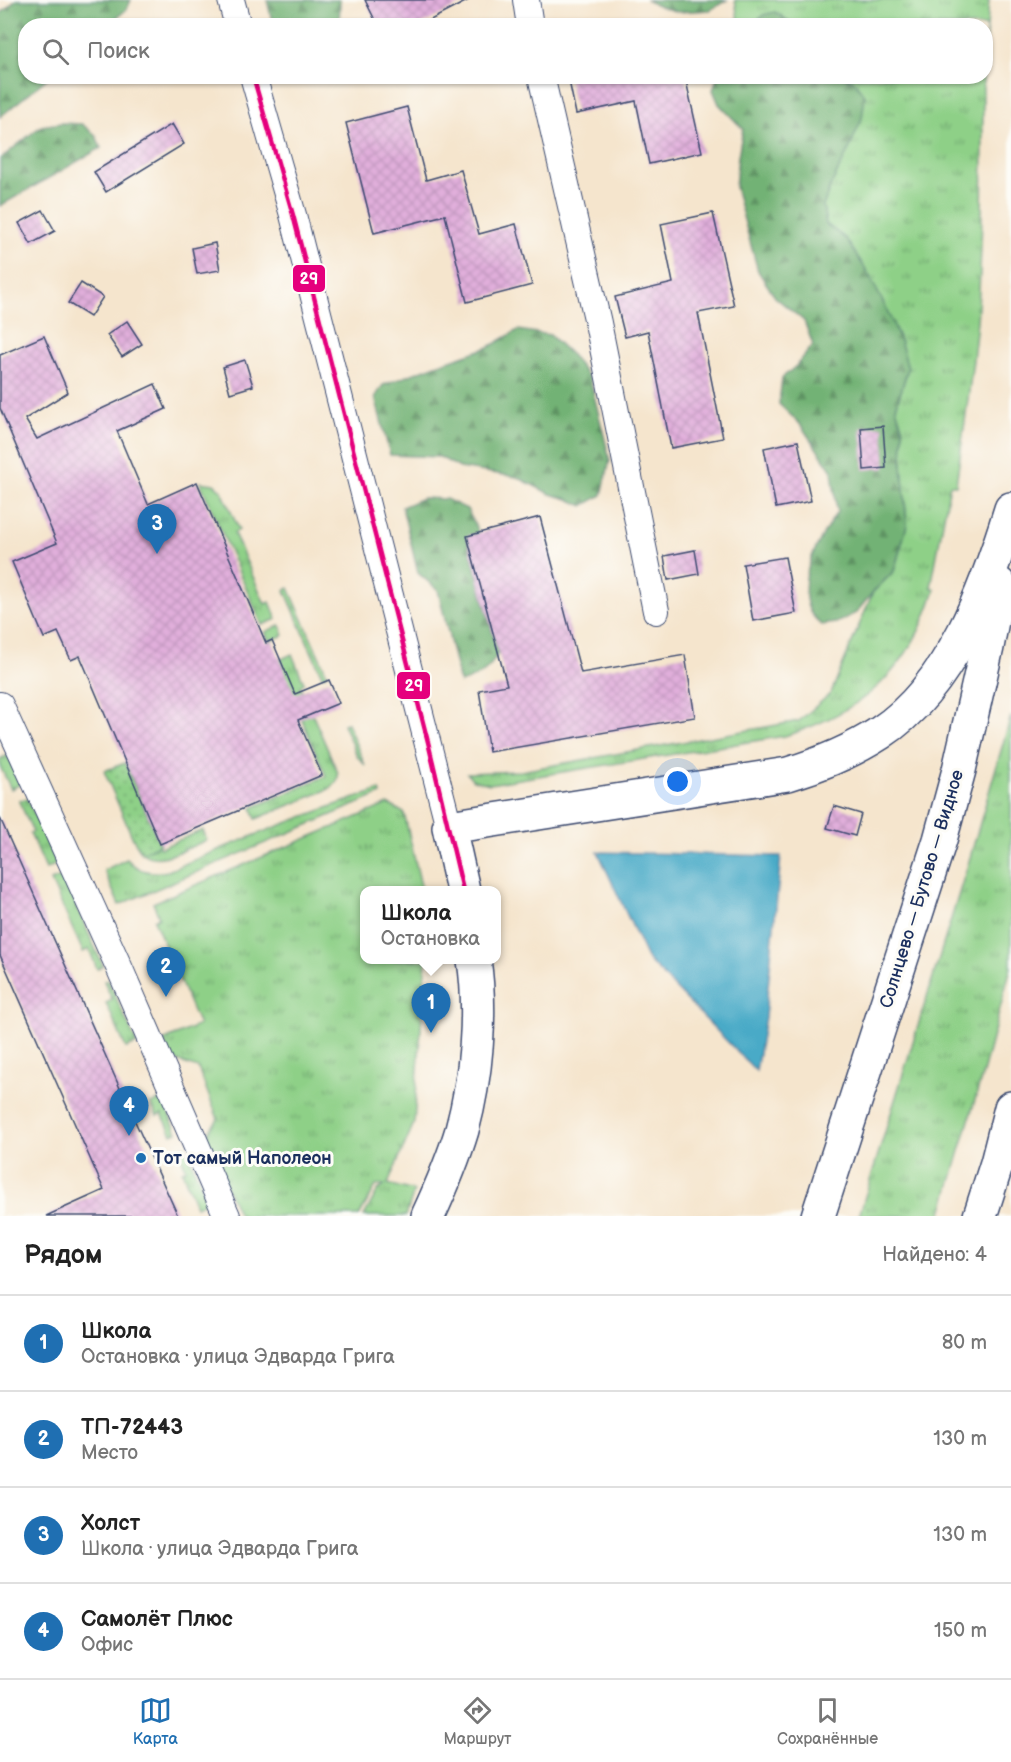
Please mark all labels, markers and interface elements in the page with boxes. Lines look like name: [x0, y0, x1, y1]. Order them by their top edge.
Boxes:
search box: [18, 18, 993, 84]
icon: search: [39, 35, 72, 68]
text: Поиск: [87, 38, 150, 65]
line badge: 29: [292, 264, 326, 293]
text: 29: [300, 270, 318, 289]
pin: 3: [138, 504, 176, 554]
line badge: 29: [396, 671, 431, 700]
text: 29: [405, 677, 423, 696]
your location: [663, 767, 692, 796]
street label: Солнцево — Бутово — Видное: [876, 767, 968, 1011]
popup: [360, 886, 501, 964]
text: Школа: [381, 900, 451, 927]
text: Остановка: [381, 927, 480, 951]
pin: 2: [146, 948, 186, 997]
pin: 1: [412, 984, 450, 1033]
pin: 4: [110, 1086, 148, 1136]
place label: Тот самый Наполеон: [153, 1148, 332, 1169]
marker: Тот самый Наполеон: [134, 1151, 148, 1165]
text: Рядом: [24, 1240, 102, 1271]
text: Найдено: 4: [882, 1243, 987, 1267]
text: Школа: [81, 1318, 151, 1345]
text: 1: [39, 1331, 48, 1355]
text: 80 m: [942, 1331, 987, 1355]
text: Остановка · улица Эдварда Грига: [81, 1345, 395, 1369]
text: ТП-72443: [81, 1414, 183, 1441]
text: 2: [38, 1427, 49, 1451]
text: 130 m: [933, 1427, 987, 1451]
text: Место: [81, 1441, 138, 1465]
text: Холст: [81, 1510, 140, 1537]
text: 3: [38, 1523, 49, 1547]
text: 130 m: [933, 1523, 987, 1547]
text: Школа · улица Эдварда Грига: [81, 1537, 359, 1561]
text: Самолёт Плюс: [81, 1606, 233, 1633]
text: 4: [38, 1619, 49, 1643]
text: 150 m: [934, 1619, 987, 1643]
text: Офис: [81, 1633, 133, 1657]
tab: Карта: [133, 1694, 178, 1749]
tab: Маршрут: [443, 1694, 512, 1749]
tab: Сохранённые: [777, 1694, 878, 1749]

